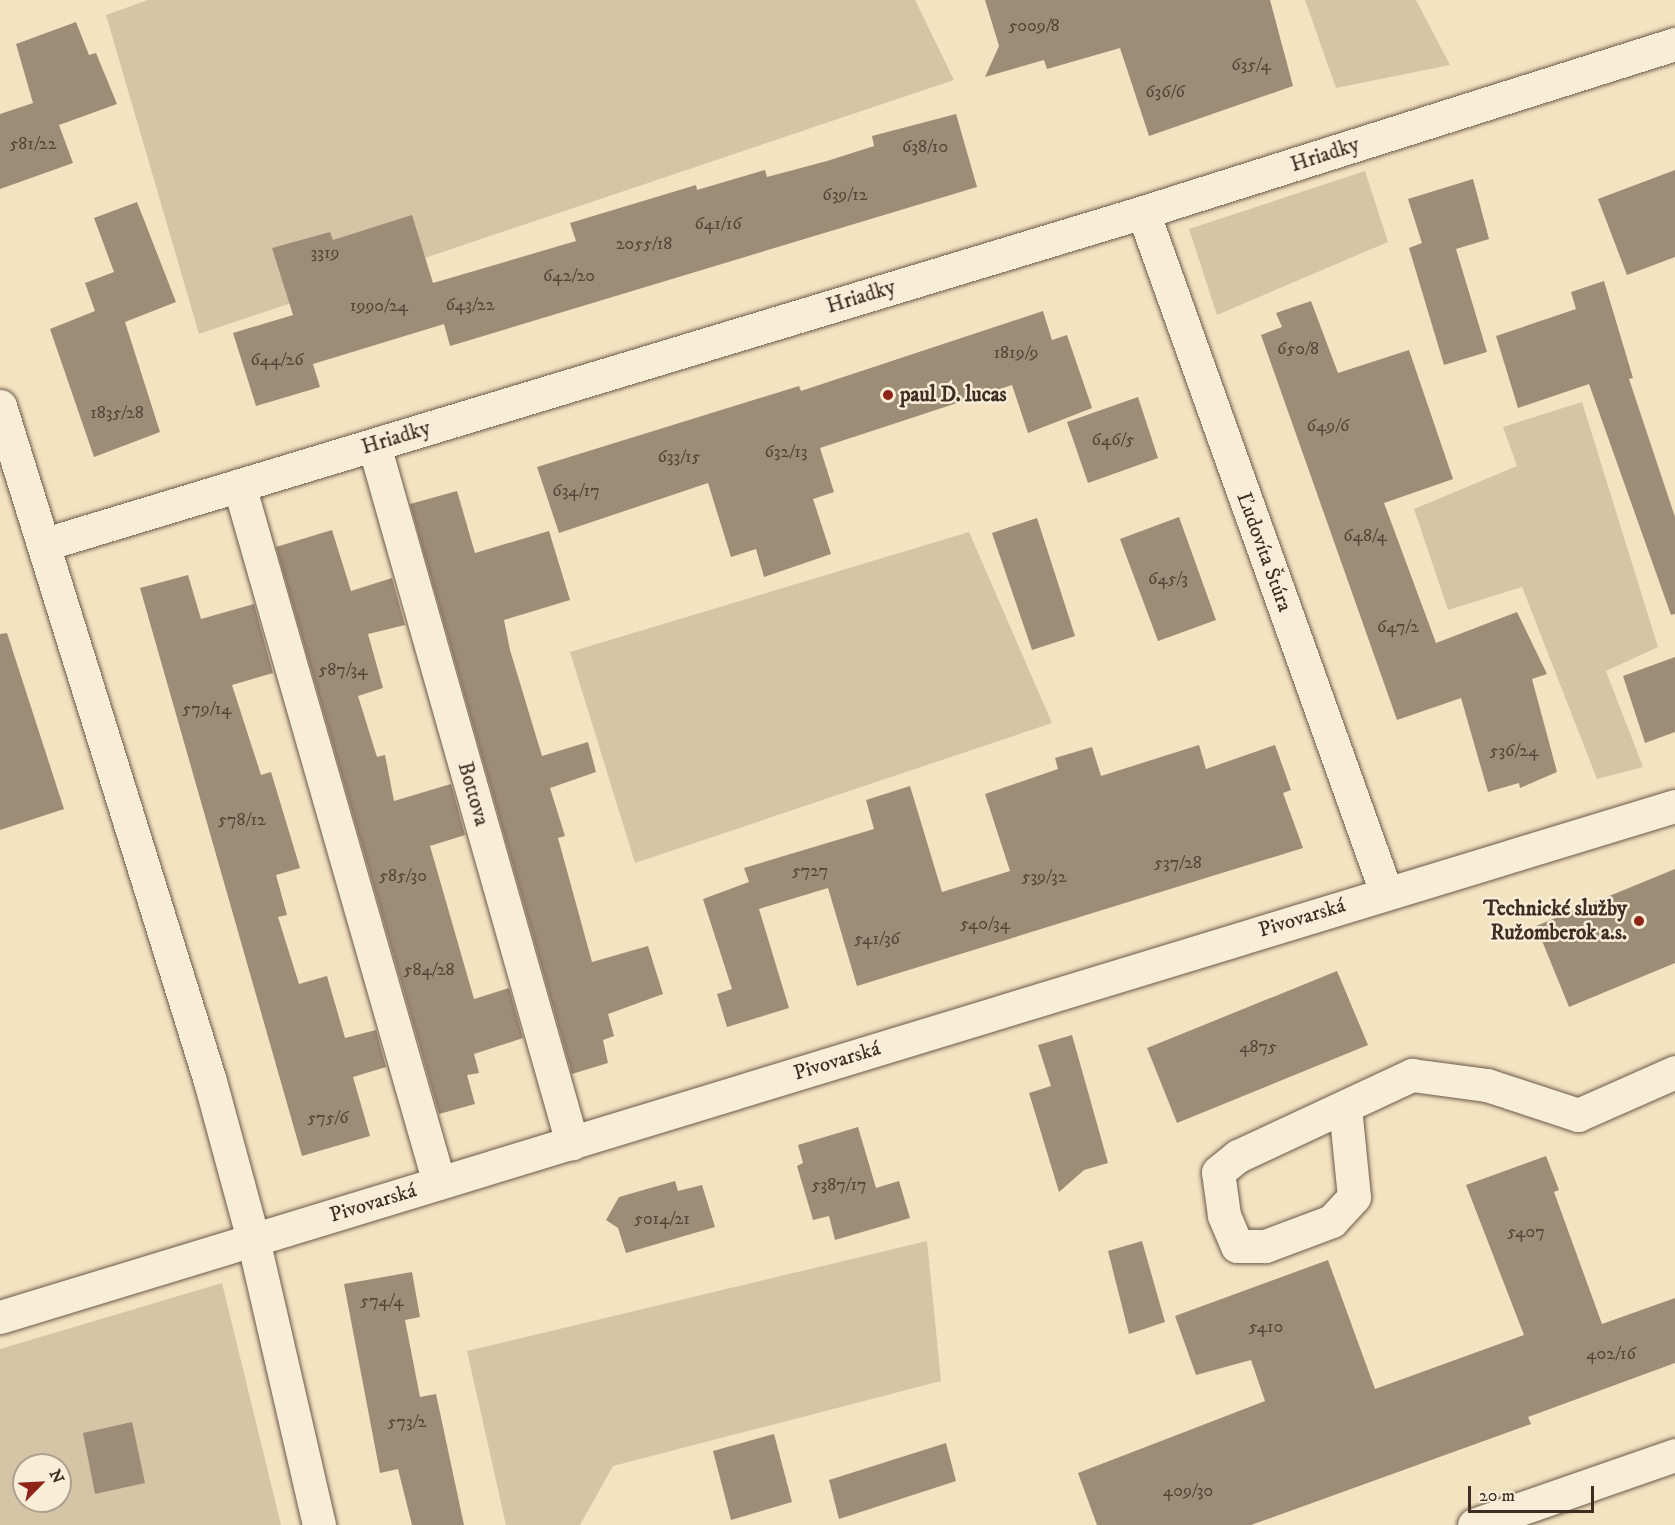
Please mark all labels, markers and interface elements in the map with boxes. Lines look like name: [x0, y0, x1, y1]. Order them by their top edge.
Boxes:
house number: 5009/8: [1008, 15, 1060, 37]
house number: 635/4: [1231, 54, 1271, 76]
house number: 636/6: [1145, 81, 1185, 103]
street label: Hriadky: [1288, 132, 1362, 178]
house number: 581/22: [9, 133, 57, 155]
house number: 638/10: [902, 136, 948, 158]
house number: 639/12: [822, 184, 868, 206]
house number: 641/16: [694, 213, 742, 235]
house number: 2055/18: [616, 233, 672, 255]
house number: 3319: [311, 242, 339, 264]
house number: 642/20: [543, 265, 595, 287]
street label: Hriadky: [824, 275, 898, 319]
house number: 643/22: [445, 294, 495, 316]
house number: 1990/24: [350, 295, 408, 317]
house number: 650/8: [1277, 338, 1319, 360]
house number: 1819/9: [993, 342, 1039, 364]
house number: 644/26: [250, 349, 304, 371]
place label: paul D. lucas: [900, 382, 1007, 408]
marker: paul D. lucas: [881, 388, 895, 402]
house number: 1835/28: [90, 402, 144, 424]
house number: 649/6: [1307, 415, 1349, 437]
street label: Hriadky: [359, 416, 433, 460]
house number: 646/5: [1092, 429, 1134, 451]
house number: 632/13: [764, 441, 808, 463]
house number: 633/15: [657, 446, 701, 468]
house number: 634/17: [552, 480, 600, 502]
street label: Ľudovíta Štúra: [1231, 489, 1297, 615]
house number: 648/4: [1343, 525, 1387, 547]
house number: 645/3: [1148, 568, 1188, 590]
house number: 647/2: [1377, 616, 1419, 638]
house number: 587/34: [318, 659, 368, 681]
house number: 579/14: [182, 698, 232, 720]
house number: 536/24: [1489, 740, 1539, 762]
street label: Bottova: [452, 759, 494, 829]
house number: 578/12: [218, 809, 266, 831]
house number: 537/28: [1154, 852, 1202, 874]
house number: 5727: [792, 860, 828, 882]
house number: 585/30: [379, 865, 427, 887]
house number: 539/32: [1021, 866, 1067, 888]
street label: Pivovarská: [1256, 893, 1348, 943]
place label: Technické služby Ružomberok a.s.: [1483, 896, 1627, 946]
house number: 540/34: [960, 913, 1010, 935]
marker: Technické služby Ružomberok a.s.: [1632, 914, 1646, 928]
house number: 541/36: [854, 928, 900, 950]
house number: 584/28: [403, 959, 455, 981]
street label: Pivovarská: [791, 1036, 883, 1086]
house number: 4875: [1239, 1036, 1277, 1058]
house number: 575/6: [307, 1107, 349, 1129]
house number: 5387/17: [811, 1174, 867, 1196]
street label: Pivovarská: [327, 1178, 419, 1228]
house number: 5014/21: [634, 1208, 690, 1230]
house number: 5407: [1507, 1221, 1545, 1243]
house number: 574/4: [360, 1290, 404, 1312]
house number: 5410: [1249, 1316, 1283, 1338]
house number: 402/16: [1586, 1343, 1636, 1365]
house number: 573/2: [388, 1411, 426, 1433]
north arrow: [12, 1453, 72, 1513]
text: N: [45, 1466, 68, 1487]
scale bar: [1471, 1474, 1597, 1512]
house number: 409/30: [1163, 1480, 1213, 1502]
text: 20 m: [1479, 1485, 1515, 1507]

